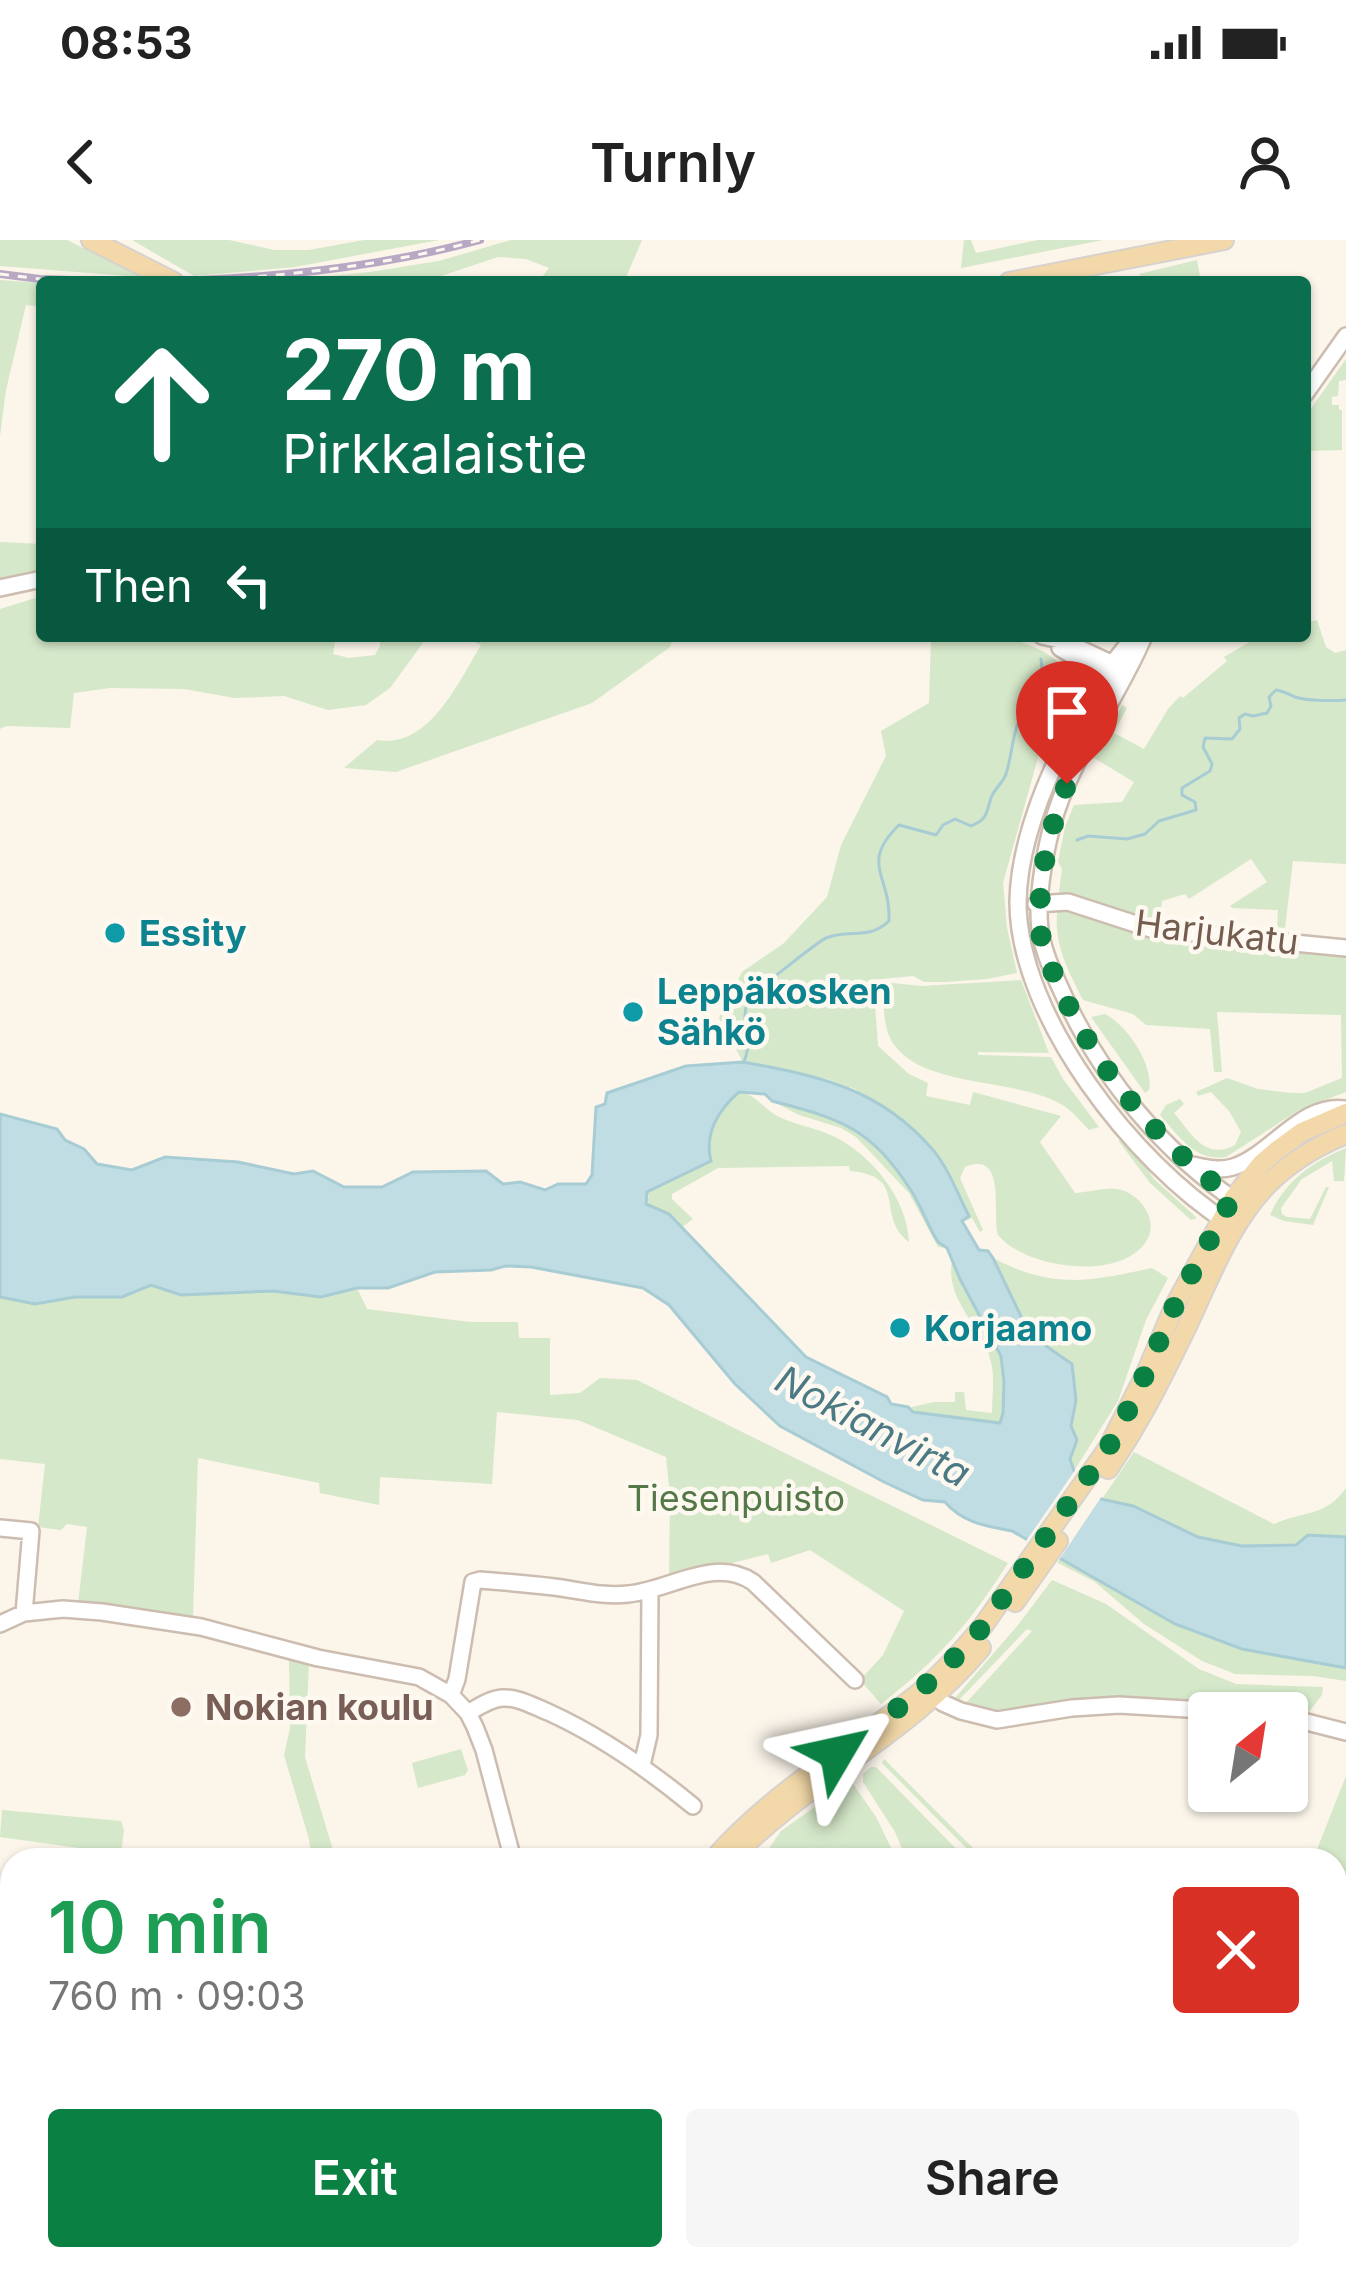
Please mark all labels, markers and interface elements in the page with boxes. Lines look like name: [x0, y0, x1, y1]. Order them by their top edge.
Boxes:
text: 08:53: [60, 15, 192, 70]
icon: back: [48, 129, 114, 195]
icon: person: [1232, 129, 1298, 195]
text: Turnly: [590, 130, 756, 195]
text: 270 m: [282, 319, 536, 420]
icon: ahead: [84, 324, 240, 480]
text: Pirkkalaistie: [282, 421, 588, 486]
icon: left: [216, 552, 282, 618]
text: Then: [84, 558, 192, 613]
pin: [1016, 661, 1118, 784]
icon: arrive: [1034, 679, 1100, 745]
street label: Harjukatu: [1133, 900, 1301, 964]
place label: Essity: [139, 911, 247, 955]
marker: Essity: [102, 920, 128, 946]
place label: Leppäkosken Sähkö: [657, 969, 892, 1054]
marker: Leppäkosken Sähkö: [620, 999, 646, 1025]
place label: Korjaamo: [924, 1306, 1092, 1350]
marker: Korjaamo: [887, 1315, 913, 1341]
water label: Nokianvirta: [768, 1355, 978, 1496]
park label: Tiesenpuisto: [627, 1476, 845, 1520]
place label: Nokian koulu: [205, 1685, 434, 1729]
position arrow: [774, 1690, 900, 1816]
north arrow: [1188, 1692, 1308, 1812]
map controls: [1188, 1692, 1308, 1812]
marker: Nokian koulu: [168, 1694, 194, 1720]
text: 10 min: [48, 1883, 272, 1970]
button: close: [1173, 1887, 1299, 2013]
text: 760 m · 09:03: [48, 1972, 305, 2019]
button: Exit: [48, 2109, 662, 2247]
button: Share: [686, 2109, 1299, 2247]

